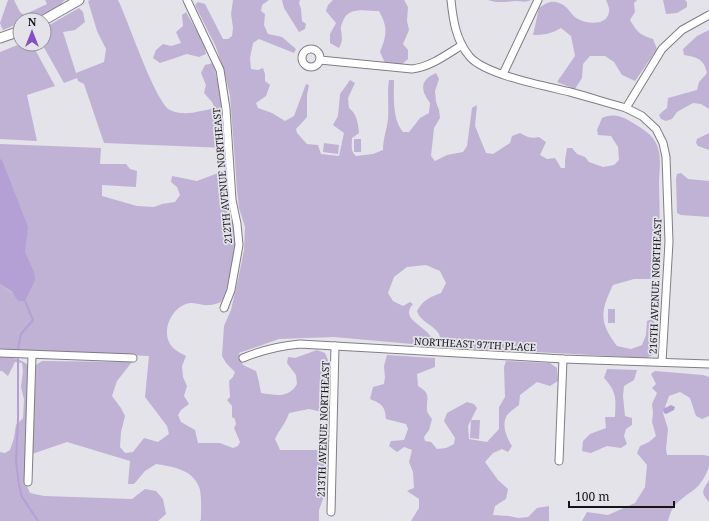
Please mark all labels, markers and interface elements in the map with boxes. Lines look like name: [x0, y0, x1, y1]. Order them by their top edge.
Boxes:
north arrow: [12, 12, 52, 52]
text: N: [28, 14, 37, 29]
street label: 212TH AVENUE NORTHEAST: [209, 107, 235, 245]
street label: 216TH AVENUE NORTHEAST: [646, 218, 664, 354]
street label: NORTHEAST 97TH PLACE: [414, 334, 536, 354]
street label: 213TH AVENUE NORTHEAST: [314, 361, 332, 497]
scale bar: [569, 483, 674, 509]
text: 100 m: [575, 488, 610, 505]

